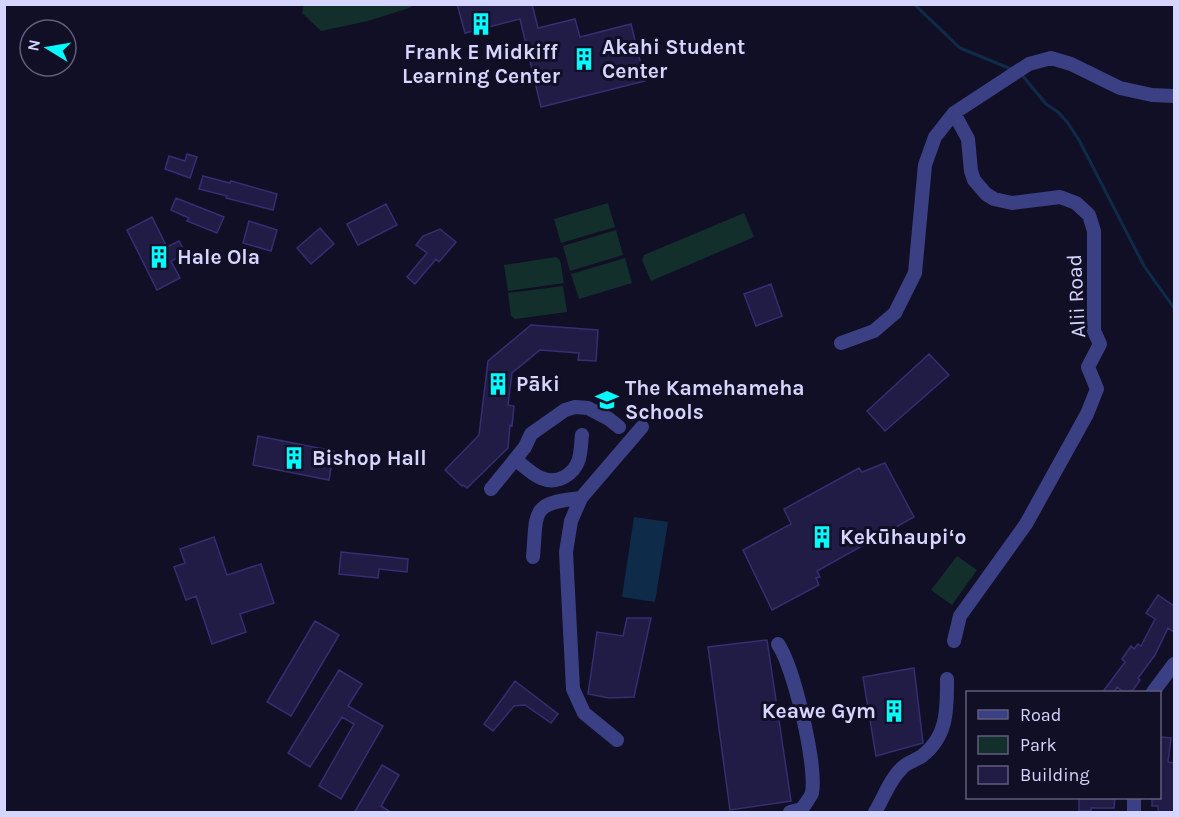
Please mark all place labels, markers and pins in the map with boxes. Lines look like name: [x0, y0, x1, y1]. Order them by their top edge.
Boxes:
building icon: Frank E Midkiff Learning Center: [468, 11, 494, 37]
place label: Akahi Student Center: [602, 35, 745, 83]
place label: Frank E Midkiff Learning Center: [402, 40, 561, 88]
building icon: Akahi Student Center: [571, 46, 597, 72]
building icon: Hale Ola: [146, 244, 172, 270]
place label: Hale Ola: [177, 245, 260, 269]
building icon: Pāki: [485, 371, 511, 397]
place label: Pāki: [516, 372, 560, 396]
place label: The Kamehameha Schools: [625, 376, 805, 424]
school or university icon: The Kamehameha Schools: [594, 387, 620, 413]
building icon: Bishop Hall: [281, 445, 307, 471]
place label: Bishop Hall: [312, 446, 427, 470]
building icon: Kekūhaupiʻo: [809, 524, 835, 550]
place label: Kekūhaupiʻo: [840, 525, 966, 549]
building icon: Keawe Gym: [881, 698, 907, 724]
place label: Keawe Gym: [762, 699, 876, 723]

